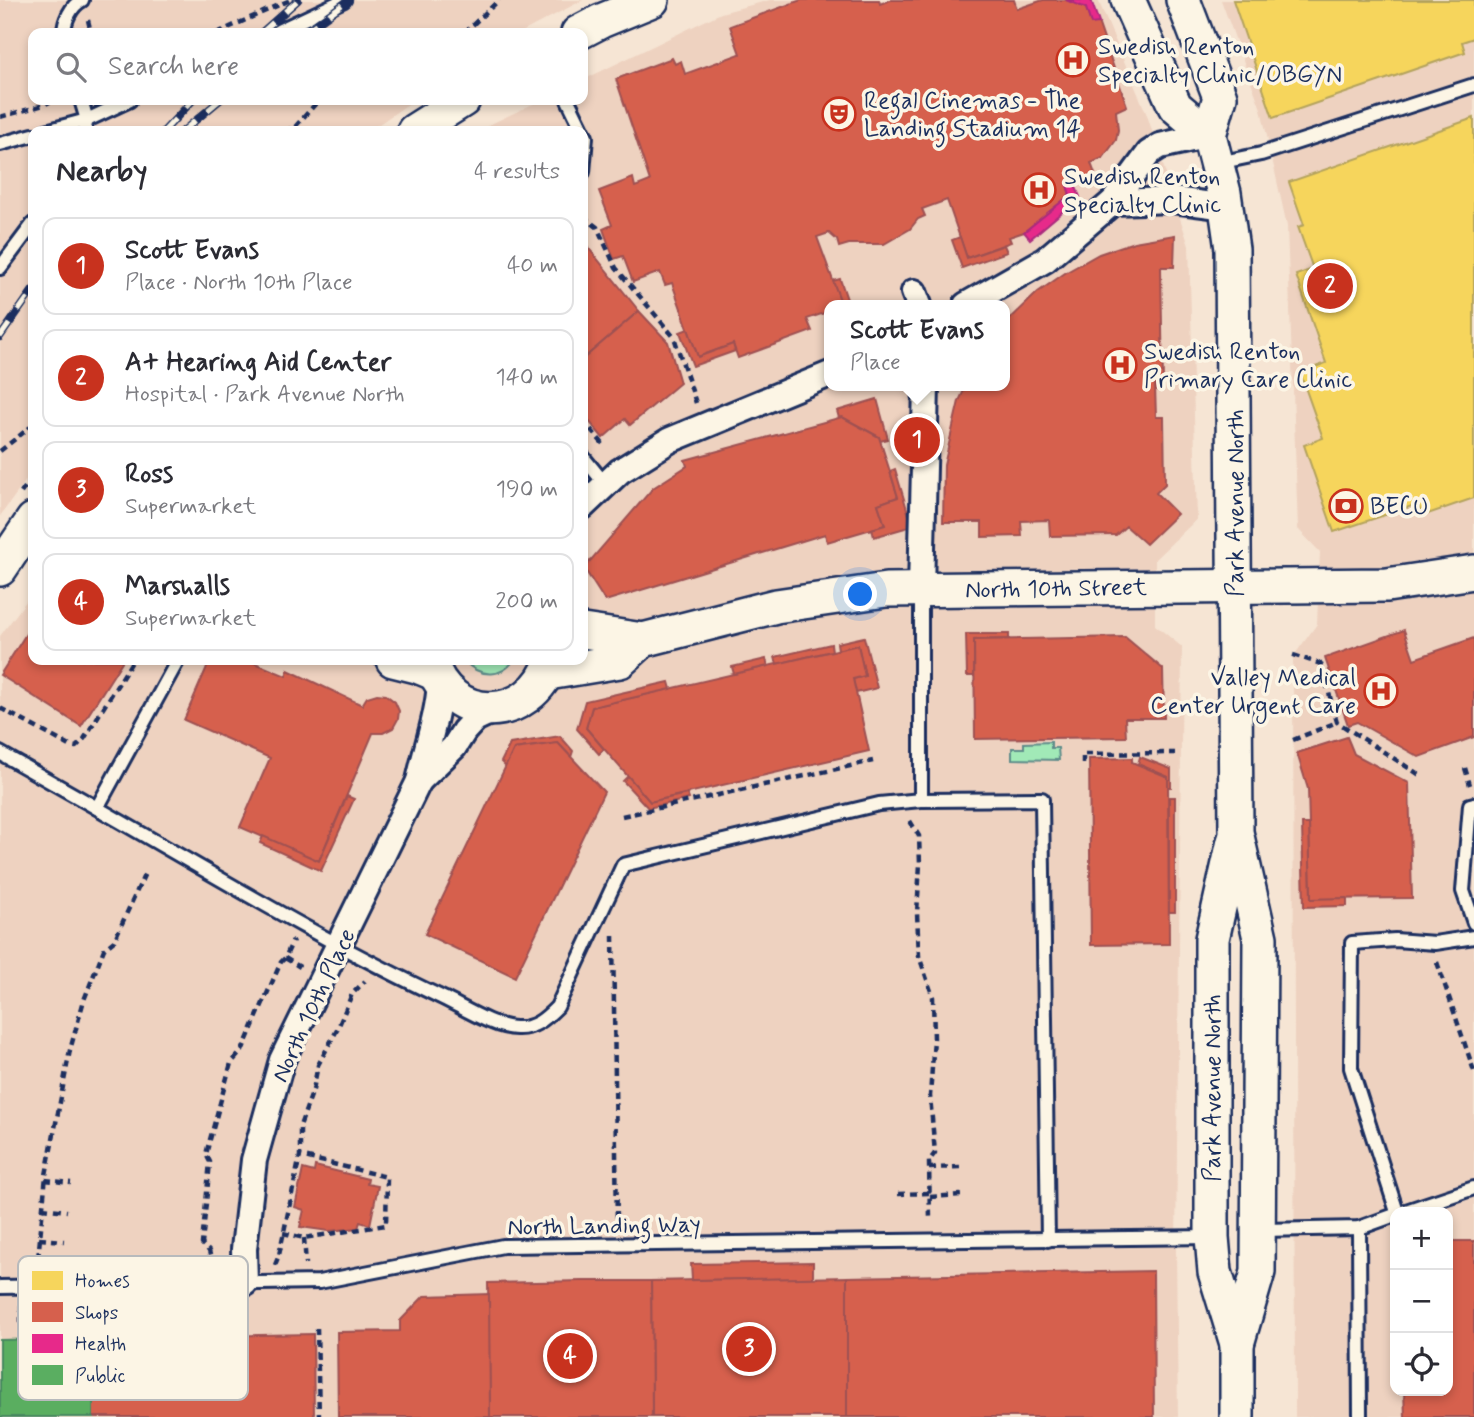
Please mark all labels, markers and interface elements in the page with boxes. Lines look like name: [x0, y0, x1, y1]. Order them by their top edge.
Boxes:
search box: [28, 28, 588, 105]
place label: Swedish Renton Specialty Clinic/OBGYN: [1098, 32, 1342, 91]
hospital icon: Swedish Renton Specialty Clinic/OBGYN: [1054, 41, 1092, 79]
icon: search: [52, 48, 90, 86]
text: Search here: [108, 50, 239, 84]
place label: Regal Cinemas - The Landing Stadium 14: [864, 86, 1081, 148]
theatre icon: Regal Cinemas - The Landing Stadium 14: [820, 95, 858, 133]
text: Nearby: [56, 152, 147, 191]
text: 4 results: [474, 157, 560, 187]
place label: Swedish Renton Specialty Clinic: [1064, 162, 1221, 221]
hospital icon: Swedish Renton Specialty Clinic: [1020, 171, 1058, 209]
text: Scott Evans: [125, 234, 259, 268]
text: 1: [76, 251, 86, 281]
text: 40 m: [507, 251, 558, 281]
pin: 2: [1307, 260, 1353, 312]
text: Place · North 10th Place: [125, 268, 353, 298]
popup: [824, 300, 1010, 391]
text: Scott Evans: [850, 314, 984, 348]
place label: Swedish Renton Primary Care Clinic: [1144, 337, 1352, 396]
text: A+ Hearing Aid Center: [125, 346, 391, 380]
hospital icon: Swedish Renton Primary Care Clinic: [1101, 346, 1139, 384]
text: Place: [850, 348, 901, 378]
text: 2: [75, 363, 87, 393]
text: 140 m: [495, 363, 558, 393]
text: Hospital · Park Avenue North: [125, 380, 405, 410]
street label: Park Avenue North: [1221, 409, 1252, 597]
pin: 1: [894, 414, 940, 466]
text: Ross: [125, 458, 173, 492]
text: 3: [76, 475, 86, 505]
text: 190 m: [496, 475, 558, 505]
bank icon: BECU: [1327, 487, 1365, 525]
text: Supermarket: [125, 492, 256, 522]
place label: BECU: [1370, 492, 1429, 523]
text: Marshalls: [125, 570, 230, 604]
street label: North 10th Street: [965, 572, 1147, 607]
your location: [843, 577, 877, 611]
text: 4: [74, 587, 88, 617]
text: 200 m: [495, 587, 558, 617]
text: Supermarket: [125, 604, 256, 634]
place label: Valley Medical Center Urgent Care: [1150, 663, 1356, 724]
hospital icon: Valley Medical Center Urgent Care: [1362, 672, 1400, 710]
street label: North 10th Place: [265, 924, 364, 1087]
street label: Park Avenue North: [1198, 994, 1229, 1182]
map controls: [1390, 1207, 1453, 1396]
button: +: [1390, 1207, 1453, 1270]
street label: North Landing Way: [507, 1209, 701, 1247]
legend: [18, 1256, 248, 1400]
text: Homes: [75, 1269, 130, 1294]
button: −: [1390, 1270, 1453, 1333]
text: Shops: [75, 1301, 118, 1326]
pin: 3: [726, 1323, 772, 1375]
pin: 4: [547, 1330, 593, 1382]
text: Health: [75, 1332, 126, 1357]
button: locate: [1390, 1333, 1453, 1396]
text: Public: [75, 1364, 126, 1389]

